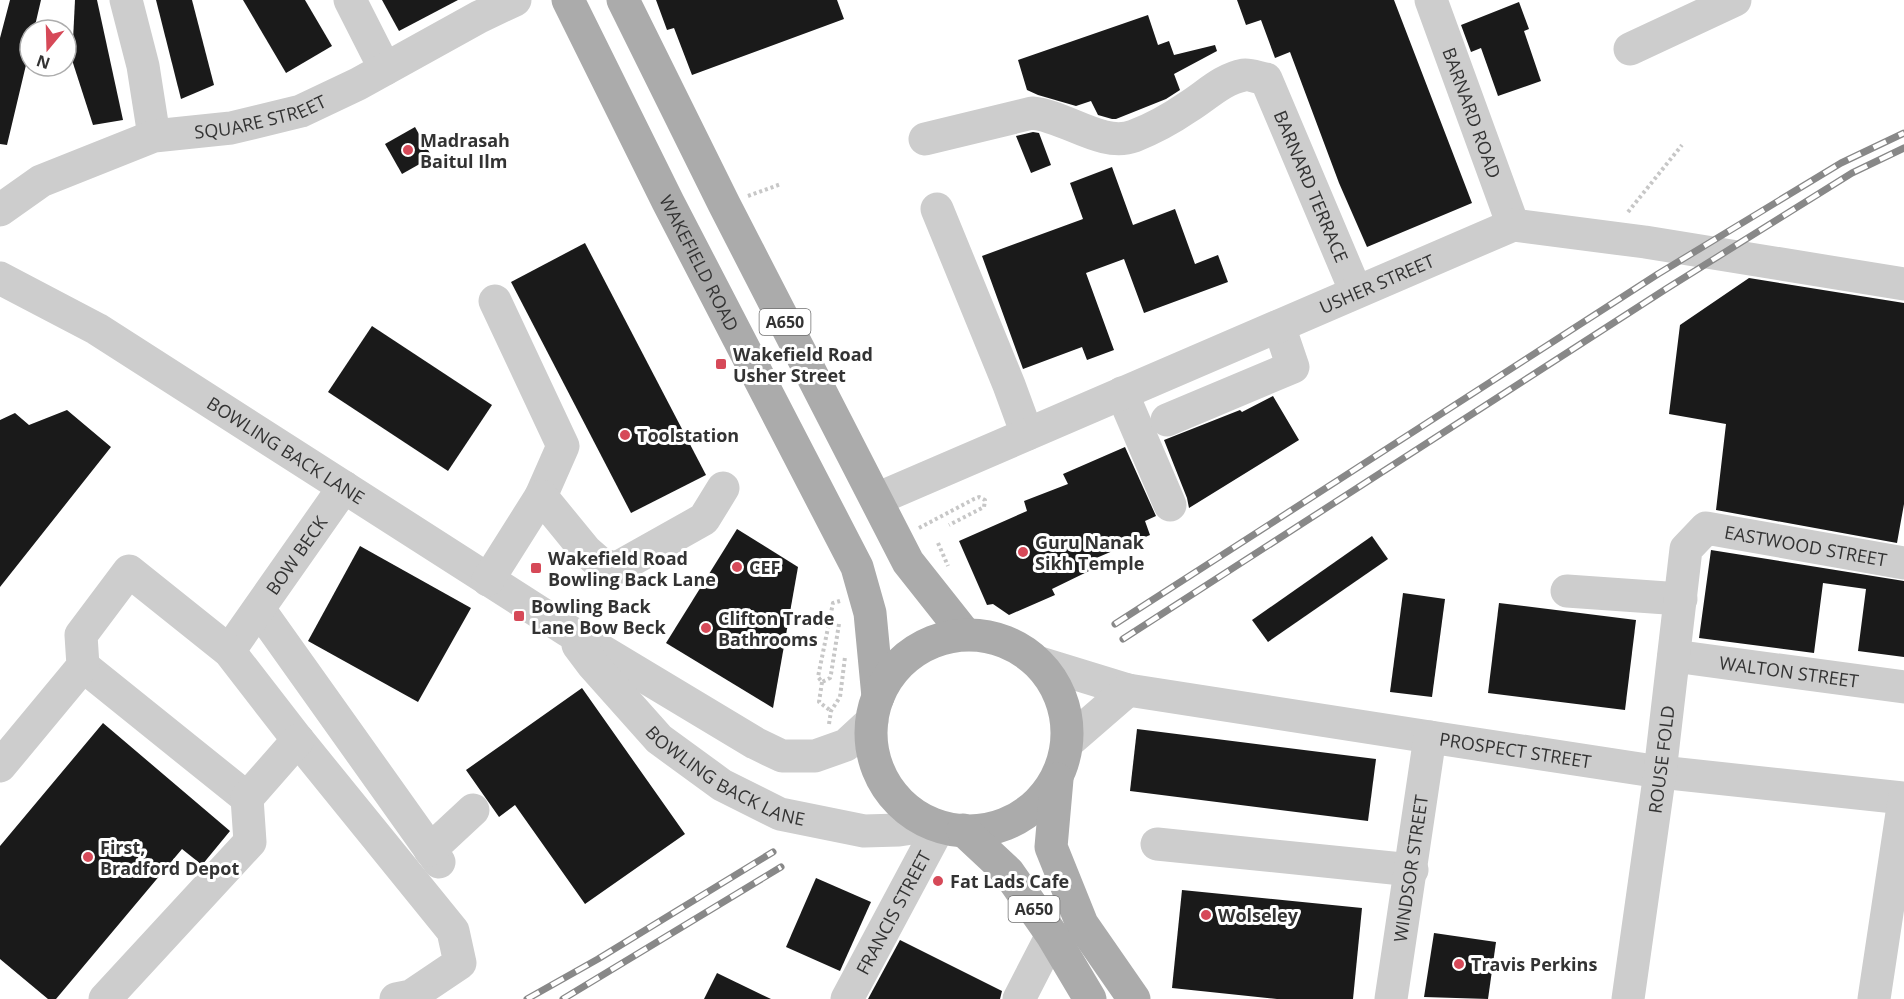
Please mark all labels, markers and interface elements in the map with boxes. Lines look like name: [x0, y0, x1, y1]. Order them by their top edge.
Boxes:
north arrow: [18, 18, 78, 78]
street label: BARNARD ROAD: [1437, 44, 1507, 181]
text: N: [33, 50, 53, 75]
street label: SQUARE STREET: [193, 89, 330, 144]
street label: BARNARD TERRACE: [1269, 107, 1354, 266]
place label: Madrasah Baitul Ilm: [420, 128, 510, 173]
marker: Madrasah Baitul Ilm: [401, 143, 415, 157]
street label: WAKEFIELD ROAD: [654, 191, 745, 335]
street label: USHER STREET: [1315, 248, 1438, 319]
road number: A650: [760, 309, 810, 335]
place label: Wakefield Road Usher Street: [733, 342, 873, 387]
marker: Wakefield Road Usher Street: [714, 357, 728, 371]
street label: BOWLING BACK LANE: [203, 391, 369, 509]
place label: Toolstation: [637, 423, 739, 447]
marker: Toolstation: [618, 428, 632, 442]
street label: BOW BECK: [260, 510, 333, 599]
street label: EASTWOOD STREET: [1723, 519, 1889, 572]
place label: Guru Nanak Sikh Temple: [1035, 530, 1145, 575]
marker: Guru Nanak Sikh Temple: [1016, 545, 1030, 559]
place label: Wakefield Road Bowling Back Lane: [548, 546, 716, 591]
place label: CEF: [749, 555, 780, 579]
marker: CEF: [730, 560, 744, 574]
marker: Wakefield Road Bowling Back Lane: [529, 561, 543, 575]
place label: Bowling Back Lane Bow Beck: [531, 594, 666, 639]
place label: Clifton Trade Bathrooms: [718, 606, 834, 651]
marker: Bowling Back Lane Bow Beck: [512, 609, 526, 623]
marker: Clifton Trade Bathrooms: [699, 621, 713, 635]
street label: WALTON STREET: [1718, 650, 1860, 693]
street label: ROUSE FOLD: [1642, 704, 1680, 815]
street label: BOWLING BACK LANE: [640, 720, 807, 831]
street label: PROSPECT STREET: [1438, 727, 1593, 773]
street label: WINDSOR STREET: [1388, 793, 1433, 944]
place label: First, Bradford Depot: [100, 835, 239, 880]
street label: FRANCIS STREET: [850, 846, 936, 979]
marker: First, Bradford Depot: [81, 850, 95, 864]
place label: Fat Lads Cafe: [950, 869, 1069, 893]
marker: Fat Lads Cafe: [931, 874, 945, 888]
road number: A650: [1008, 896, 1060, 922]
place label: Wolseley: [1218, 903, 1299, 927]
marker: Wolseley: [1199, 908, 1213, 922]
place label: Travis Perkins: [1471, 952, 1597, 976]
marker: Travis Perkins: [1452, 957, 1466, 971]

